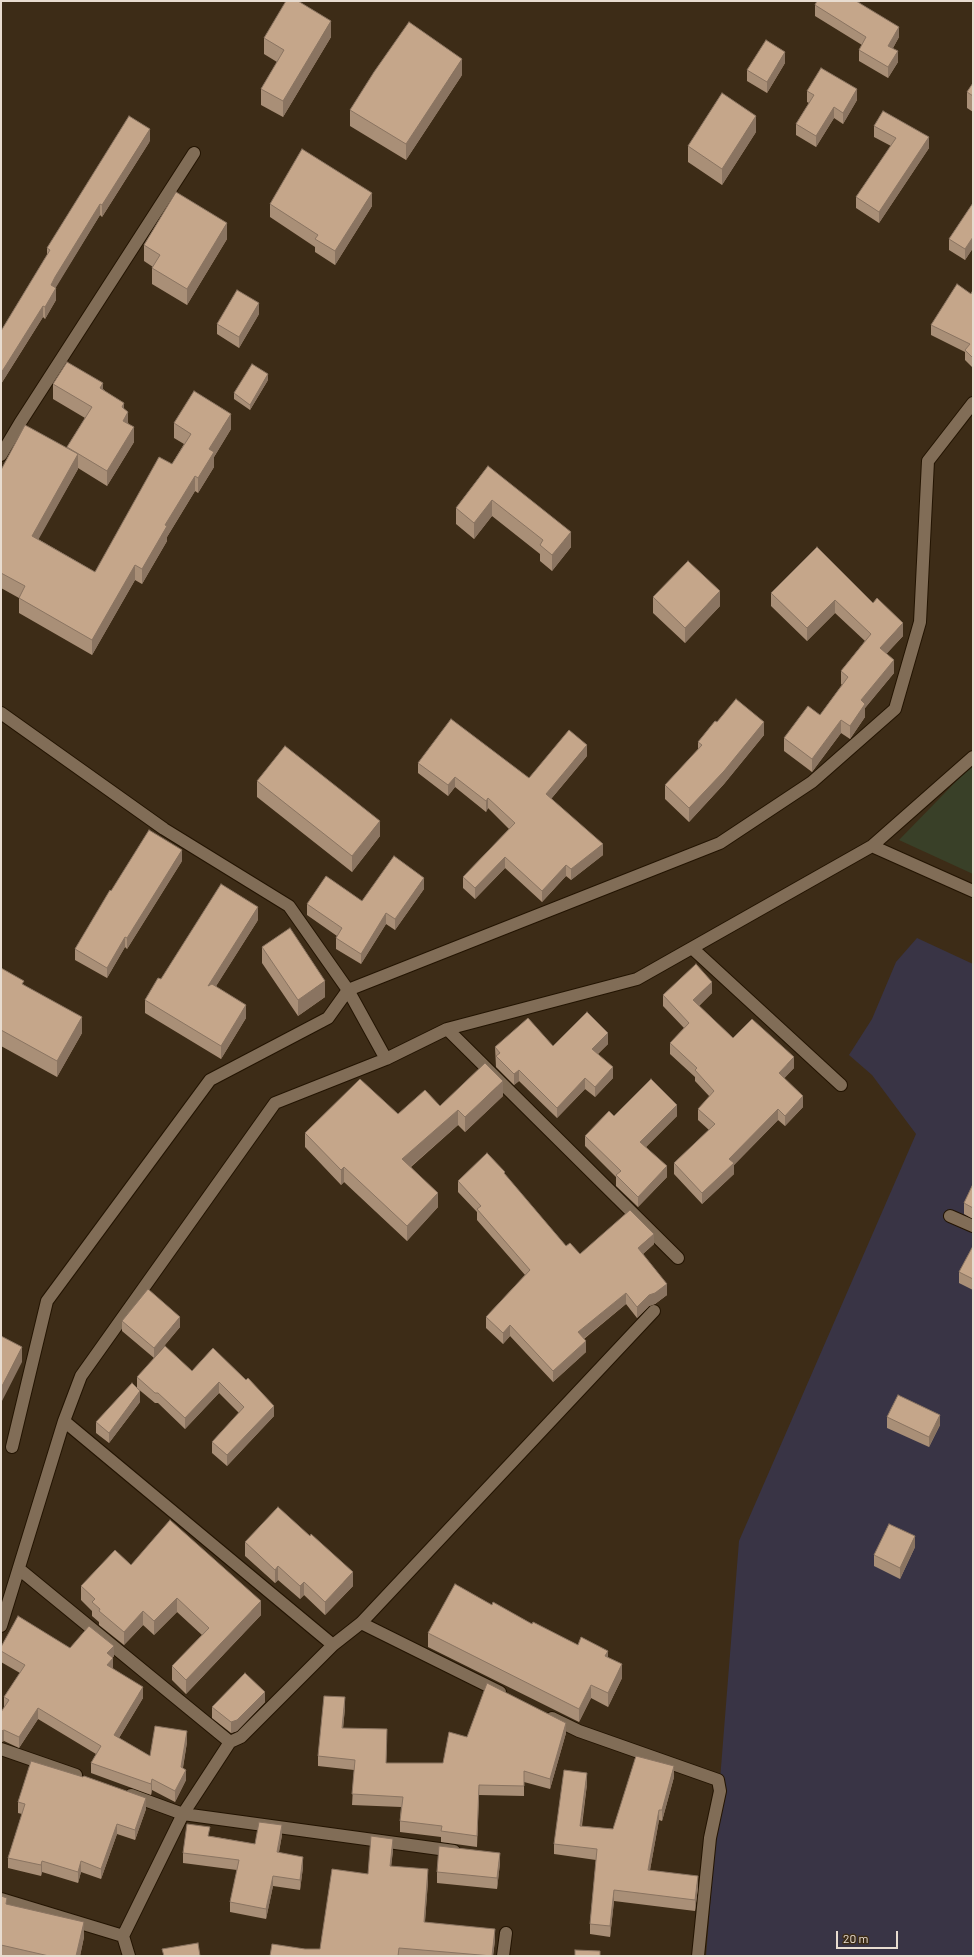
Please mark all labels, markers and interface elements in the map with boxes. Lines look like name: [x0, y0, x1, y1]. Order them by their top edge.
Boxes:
scale bar: [838, 1923, 900, 1949]
text: 20 m: [843, 1931, 869, 1945]

